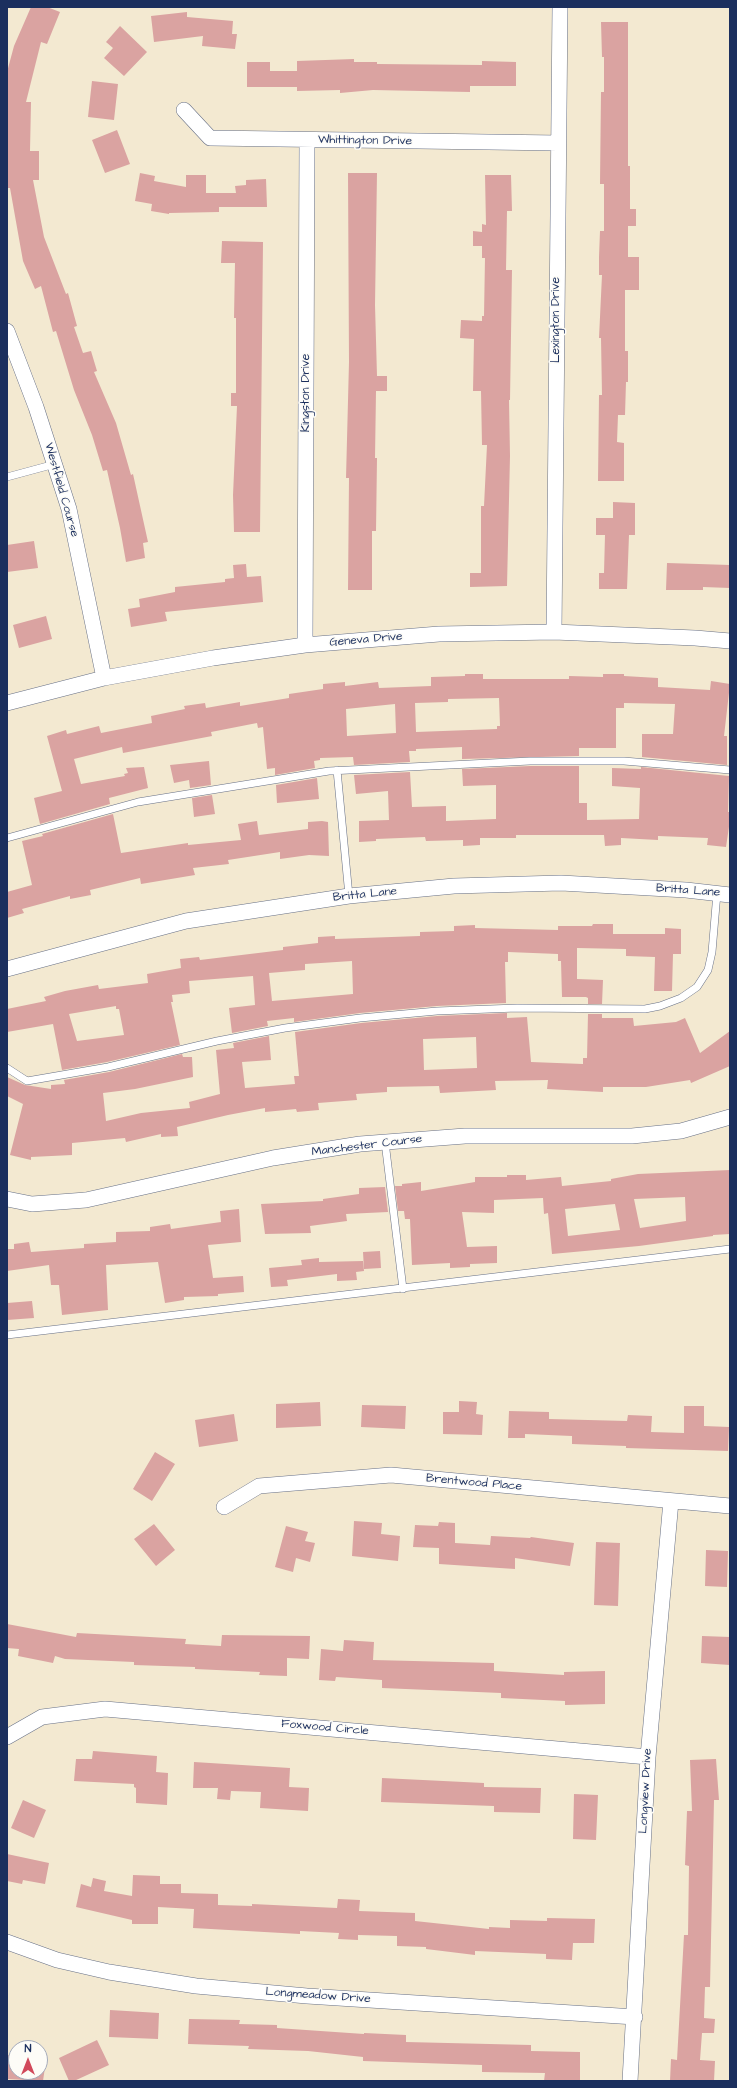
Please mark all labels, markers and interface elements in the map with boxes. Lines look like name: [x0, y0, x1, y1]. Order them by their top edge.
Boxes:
street label: Whittington Drive: [318, 133, 412, 149]
street label: Lexington Drive: [549, 277, 563, 363]
street label: Kingston Drive: [299, 354, 313, 432]
street label: Westfield Course: [41, 441, 81, 539]
street label: Geneva Drive: [329, 630, 403, 650]
street label: Britta Lane: [655, 882, 721, 900]
street label: Britta Lane: [332, 884, 398, 906]
street label: Manchester Course: [311, 1132, 423, 1160]
street label: Brentwood Place: [425, 1472, 523, 1494]
street label: Foxwood Circle: [281, 1717, 369, 1739]
street label: Longview Drive: [637, 1748, 655, 1834]
street label: Longmeadow Drive: [265, 1985, 371, 2007]
north arrow: [8, 2040, 48, 2080]
text: N: [25, 2041, 31, 2056]

